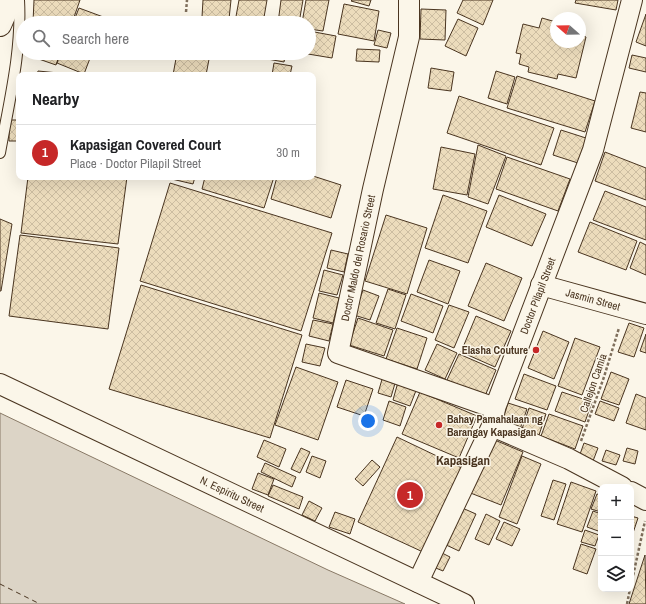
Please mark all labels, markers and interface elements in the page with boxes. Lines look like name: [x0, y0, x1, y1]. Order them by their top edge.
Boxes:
north arrow: [550, 12, 586, 48]
search box: [16, 16, 316, 60]
icon: search: [30, 27, 52, 49]
text: Search here: [62, 28, 129, 49]
text: Nearby: [32, 87, 79, 110]
text: Kapasigan Covered Court: [70, 134, 221, 155]
text: 1: [42, 144, 48, 161]
text: 30 m: [276, 144, 300, 161]
text: Place · Doctor Pilapil Street: [70, 155, 201, 172]
street label: Doctor Maldo del Rosario Street: [338, 193, 378, 322]
street label: Doctor Pilapil Street: [517, 255, 559, 336]
street label: Jasmin Street: [564, 285, 622, 314]
place label: Elasha Couture: [462, 343, 528, 357]
marker: Elasha Couture: [531, 345, 541, 355]
street label: Callejon Camia: [576, 352, 610, 414]
your location: [358, 411, 378, 431]
place label: Bahay Pamahalaan ng Barangay Kapasigan: [447, 412, 543, 439]
marker: Bahay Pamahalaan ng Barangay Kapasigan: [434, 420, 444, 430]
district label: Kapasigan: [436, 452, 490, 469]
street label: N. Espiritu Street: [198, 473, 267, 515]
pin: 1: [397, 480, 423, 510]
map controls: [598, 484, 634, 592]
button: +: [598, 484, 634, 520]
button: −: [598, 520, 634, 556]
button: layers: [598, 556, 634, 592]

